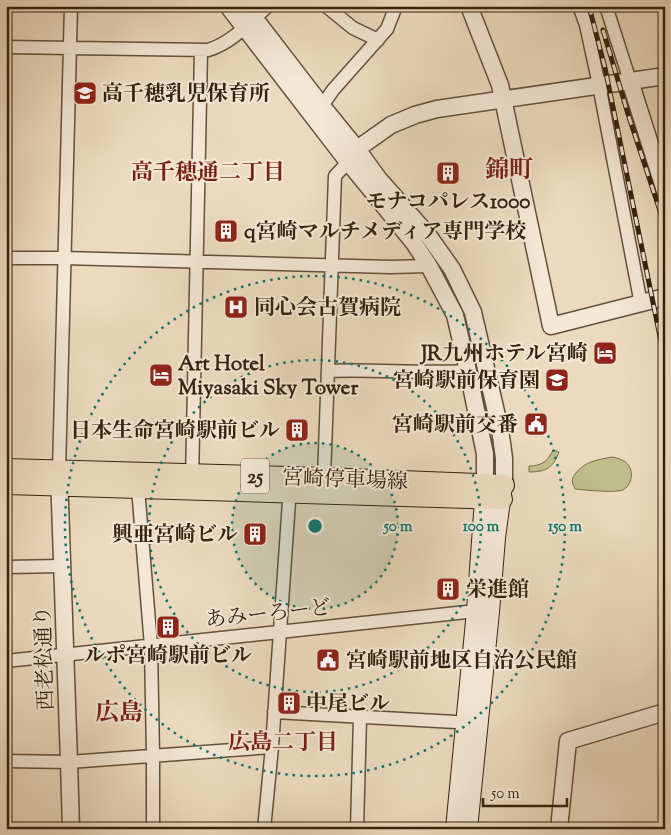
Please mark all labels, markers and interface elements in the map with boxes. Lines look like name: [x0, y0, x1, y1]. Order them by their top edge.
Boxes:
school or university icon: 高千穂乳児保育所: [72, 80, 98, 106]
place label: 高千穂乳児保育所: [102, 80, 270, 110]
district label: 錦町: [485, 154, 533, 188]
district label: 高千穂通二丁目: [131, 158, 285, 190]
building icon: モナコパレス1000: [435, 160, 461, 186]
place label: モナコパレス1000: [366, 188, 530, 218]
building icon: q宮崎マルチメディア専門学校: [213, 218, 239, 244]
place label: q宮崎マルチメディア専門学校: [244, 218, 526, 248]
hospital icon: 同心会古賀病院: [223, 294, 249, 320]
place label: 同心会古賀病院: [254, 294, 401, 324]
place label: JR九州ホテル宮崎: [419, 340, 588, 370]
hotel icon: JR九州ホテル宮崎: [592, 340, 618, 366]
place label: Art Hotel Miyasaki Sky Tower: [178, 350, 358, 404]
hotel icon: Art Hotel Miyasaki Sky Tower: [148, 362, 174, 388]
place label: 宮崎駅前保育園: [393, 367, 540, 397]
school or university icon: 宮崎駅前保育園: [544, 367, 570, 393]
place label: 宮崎駅前交番: [392, 411, 518, 441]
public building icon: 宮崎駅前交番: [523, 411, 549, 437]
place label: 日本生命宮崎駅前ビル: [70, 417, 280, 447]
building icon: 日本生命宮崎駅前ビル: [284, 417, 310, 443]
road number: 25: [241, 458, 269, 494]
street label: 宮崎停車場線: [281, 464, 408, 498]
centre of rings: [306, 517, 324, 535]
text: 50 m: [383, 517, 413, 538]
text: 100 m: [463, 517, 500, 538]
text: 150 m: [548, 517, 582, 538]
place label: 興亜宮崎ビル: [112, 521, 238, 551]
building icon: 興亜宮崎ビル: [242, 521, 268, 547]
building icon: 栄進館: [435, 576, 461, 602]
place label: 栄進館: [466, 576, 529, 606]
street label: あみーろーど: [204, 593, 332, 636]
street label: 西老松通り: [29, 605, 63, 711]
building icon: ルポ宮崎駅前ビル: [155, 614, 181, 640]
place label: ルポ宮崎駅前ビル: [84, 642, 252, 672]
public building icon: 宮崎駅前地区自治公民館: [315, 647, 341, 673]
place label: 宮崎駅前地区自治公民館: [346, 647, 577, 677]
building icon: 中尾ビル: [276, 690, 302, 716]
place label: 中尾ビル: [306, 690, 390, 720]
district label: 広島: [95, 697, 143, 731]
district label: 広島二丁目: [228, 728, 338, 760]
scale bar: [483, 775, 567, 807]
text: 50 m: [490, 784, 520, 805]

